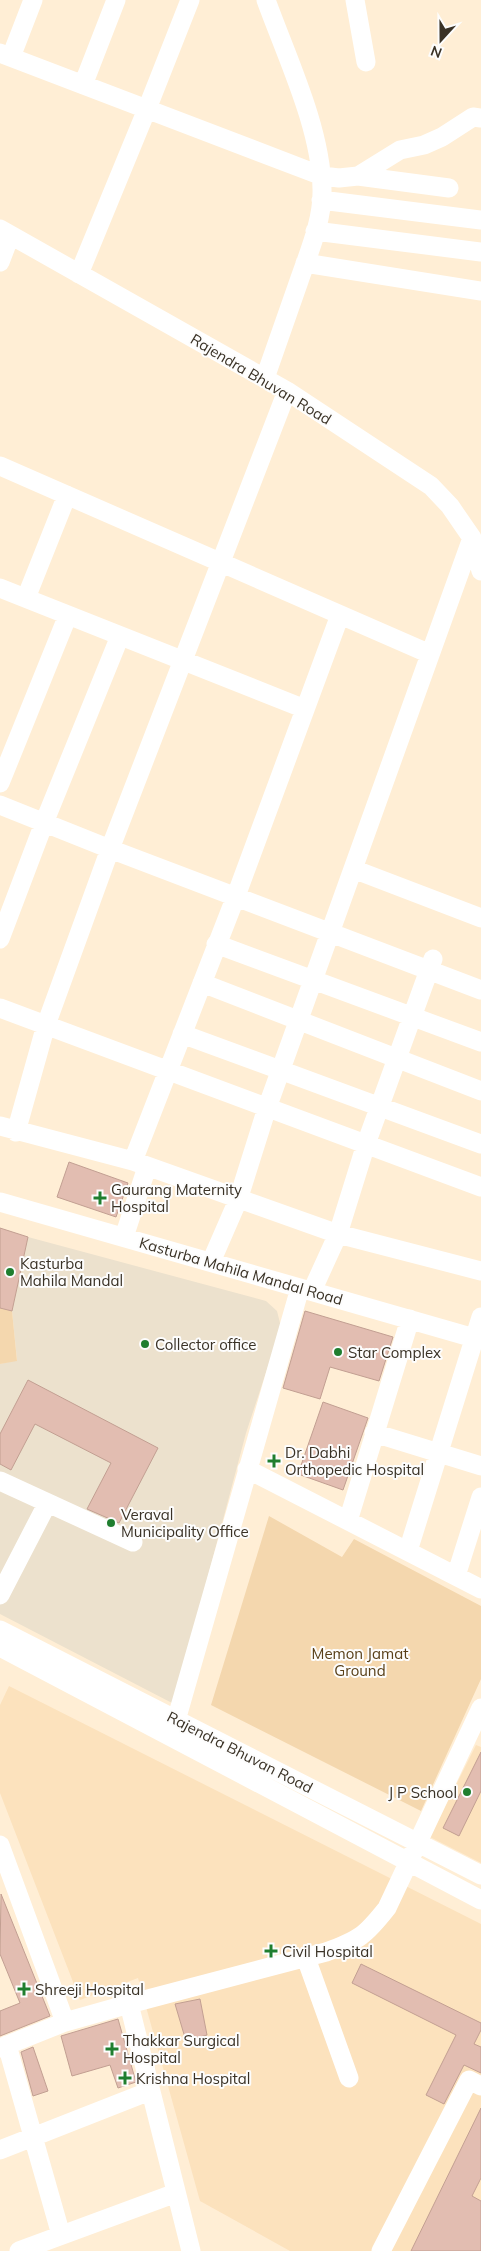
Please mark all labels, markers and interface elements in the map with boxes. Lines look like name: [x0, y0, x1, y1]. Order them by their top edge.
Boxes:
north arrow: [416, 15, 466, 65]
text: N: [428, 42, 445, 62]
street label: Rajendra Bhuvan Road: [187, 329, 335, 429]
place label: Gaurang Maternity Hospital: [111, 1180, 242, 1216]
marker: Gaurang Maternity Hospital: [93, 1191, 107, 1205]
street label: Kasturba Mahila Mandal Road: [137, 1233, 345, 1309]
place label: Kasturba Mahila Mandal: [20, 1254, 123, 1290]
marker: Kasturba Mahila Mandal: [4, 1266, 16, 1278]
place label: Collector office: [155, 1335, 257, 1354]
marker: Collector office: [139, 1338, 151, 1350]
place label: Star Complex: [348, 1343, 441, 1362]
marker: Star Complex: [332, 1346, 344, 1358]
place label: Dr. Dabhi Orthopedic Hospital: [285, 1443, 424, 1479]
marker: Dr. Dabhi Orthopedic Hospital: [267, 1454, 281, 1468]
place label: Veraval Municipality Office: [121, 1505, 249, 1541]
marker: Veraval Municipality Office: [105, 1517, 117, 1529]
park label: Memon Jamat Ground: [312, 1644, 408, 1680]
street label: Rajendra Bhuvan Road: [164, 1707, 316, 1797]
place label: J P School: [388, 1783, 457, 1802]
marker: J P School: [461, 1786, 473, 1798]
place label: Civil Hospital: [282, 1942, 373, 1961]
marker: Civil Hospital: [264, 1944, 278, 1958]
place label: Shreeji Hospital: [35, 1980, 144, 1999]
marker: Shreeji Hospital: [17, 1982, 31, 1996]
place label: Thakkar Surgical Hospital: [123, 2031, 239, 2067]
marker: Thakkar Surgical Hospital: [105, 2042, 119, 2056]
place label: Krishna Hospital: [136, 2069, 250, 2088]
marker: Krishna Hospital: [118, 2071, 132, 2085]

